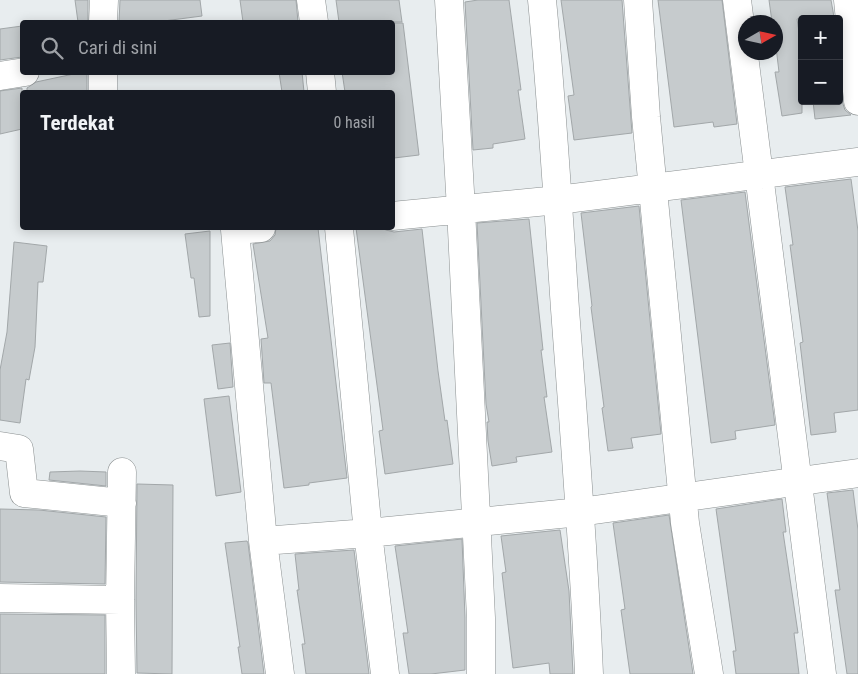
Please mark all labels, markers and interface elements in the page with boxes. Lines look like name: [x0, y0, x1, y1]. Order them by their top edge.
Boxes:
north arrow: [738, 15, 783, 60]
map controls: [798, 15, 843, 105]
button: +: [798, 15, 843, 60]
search box: [20, 20, 395, 75]
icon: search: [38, 34, 66, 62]
text: Cari di sini: [78, 36, 157, 59]
button: −: [798, 60, 843, 105]
text: Terdekat: [40, 111, 114, 135]
text: 0 hasil: [333, 113, 375, 132]

